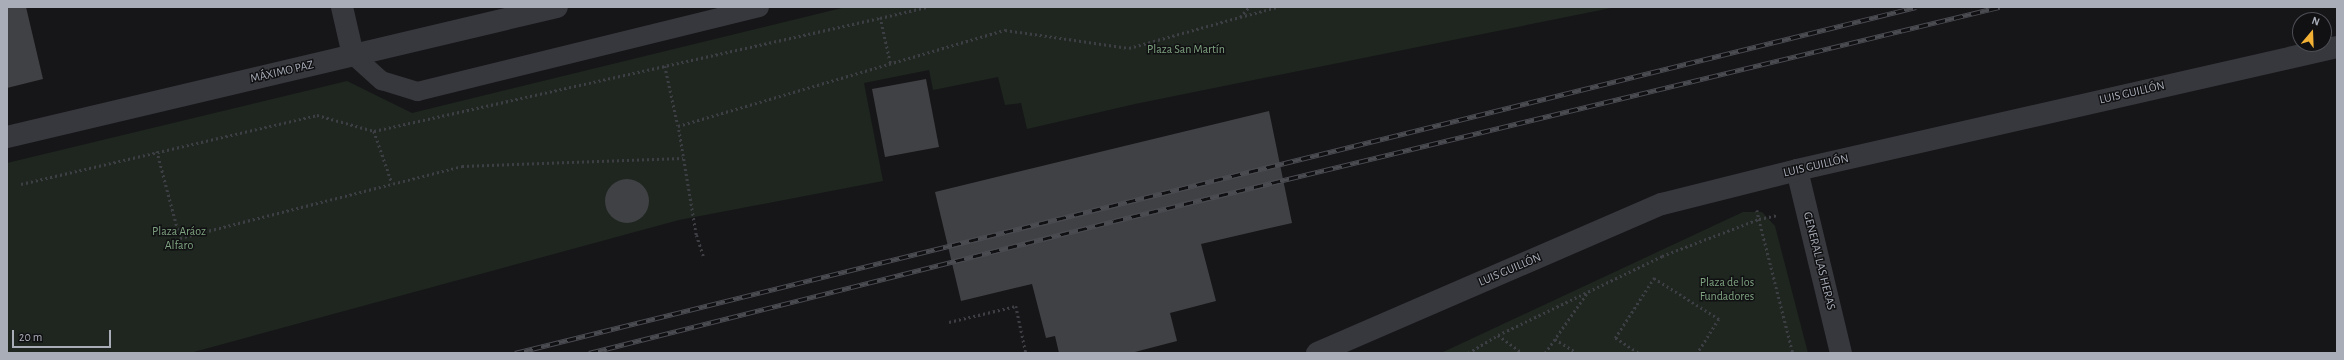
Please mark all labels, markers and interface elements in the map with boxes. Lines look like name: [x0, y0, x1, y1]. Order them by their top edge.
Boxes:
north arrow: [2292, 12, 2332, 52]
text: N: [2310, 15, 2321, 28]
park label: Plaza San Martín: [1147, 43, 1225, 57]
street label: MÁXIMO PAZ: [249, 58, 315, 86]
street label: LUIS GUILLÓN: [2098, 78, 2166, 108]
street label: LUIS GUILLÓN: [1782, 151, 1850, 181]
street label: GENERAL LAS HERAS: [1800, 211, 1838, 311]
park label: Plaza Aráoz Alfaro: [152, 225, 206, 253]
street label: LUIS GUILLÓN: [1476, 250, 1544, 290]
park label: Plaza de los Fundadores: [1700, 276, 1754, 304]
scale bar: [14, 322, 113, 348]
text: 20 m: [19, 331, 42, 343]

